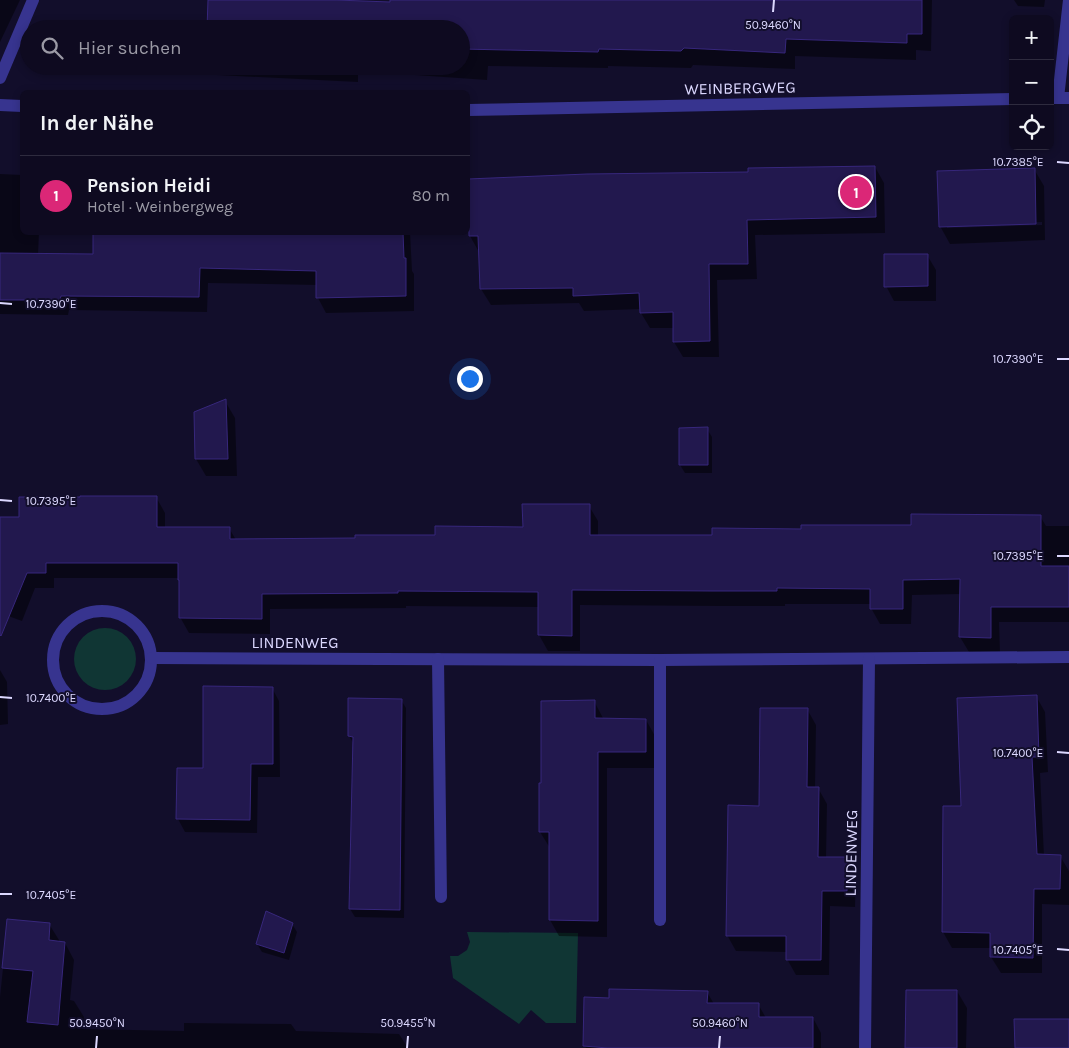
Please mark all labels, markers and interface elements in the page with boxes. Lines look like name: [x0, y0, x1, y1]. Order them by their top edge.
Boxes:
map controls: [1009, 15, 1054, 150]
button: +: [1009, 15, 1054, 60]
text: 50.9460°N: [745, 18, 801, 32]
search box: [20, 20, 470, 75]
icon: search: [38, 34, 66, 62]
text: Hier suchen: [78, 37, 181, 59]
button: −: [1009, 60, 1054, 105]
street label: WEINBERGWEG: [684, 78, 796, 98]
button: locate: [1009, 105, 1054, 150]
text: In der Nähe: [40, 111, 154, 135]
text: 10.7385°E: [993, 155, 1043, 169]
pin: 1: [840, 173, 872, 211]
text: Pension Heidi: [87, 175, 211, 197]
text: 1: [53, 186, 59, 205]
text: 80 m: [412, 186, 450, 205]
text: Hotel · Weinbergweg: [87, 197, 233, 216]
text: 10.7390°E: [26, 297, 76, 311]
text: 10.7390°E: [993, 352, 1043, 366]
your location: [457, 366, 483, 392]
text: 10.7395°E: [26, 494, 76, 508]
text: 10.7395°E: [993, 549, 1043, 563]
street label: LINDENWEG: [252, 633, 339, 652]
text: 10.7400°E: [26, 691, 76, 705]
text: 10.7400°E: [993, 746, 1043, 760]
street label: LINDENWEG: [841, 809, 861, 897]
text: 10.7405°E: [26, 888, 76, 902]
text: 10.7405°E: [993, 943, 1043, 957]
text: 50.9450°N: [69, 1016, 125, 1030]
text: 50.9455°N: [380, 1016, 436, 1030]
text: 50.9460°N: [692, 1016, 748, 1030]

